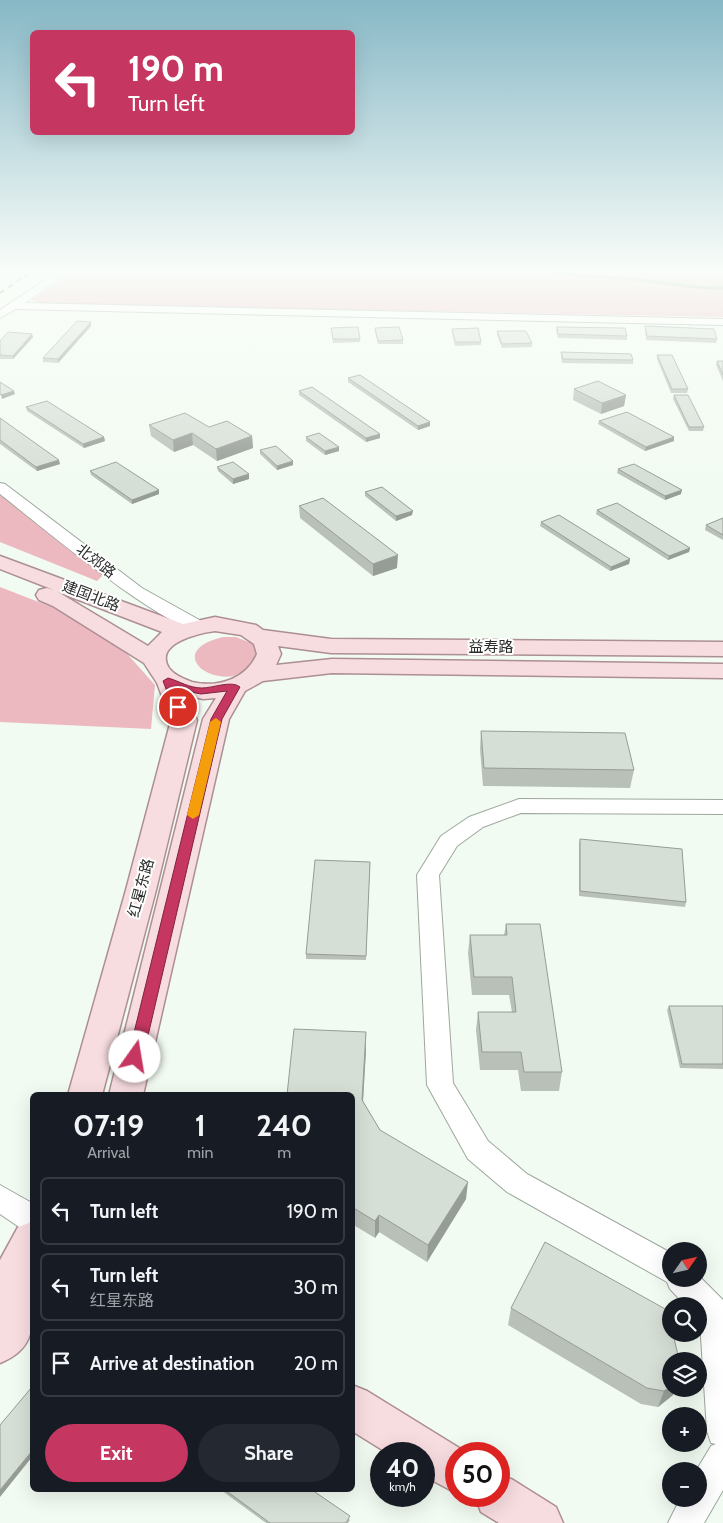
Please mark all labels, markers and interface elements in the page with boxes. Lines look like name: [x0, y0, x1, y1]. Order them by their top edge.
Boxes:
text: 190 m: [128, 47, 224, 90]
icon: left: [45, 50, 110, 115]
text: Turn left: [128, 90, 205, 117]
street label: 北郊路: [73, 540, 119, 582]
street label: 建国北路: [60, 577, 122, 615]
street label: 益寿路: [468, 638, 514, 656]
pin: [157, 686, 199, 728]
icon: arrive: [164, 693, 192, 721]
street label: 红星东路: [125, 857, 157, 919]
position arrow: [108, 1030, 160, 1082]
text: 07:19: [73, 1107, 144, 1144]
text: 1: [195, 1107, 206, 1144]
text: 240: [256, 1107, 312, 1144]
text: Arrival: [87, 1143, 130, 1162]
text: min: [187, 1143, 213, 1162]
text: m: [277, 1143, 291, 1162]
icon: left: [47, 1197, 75, 1225]
text: Turn left: [90, 1200, 158, 1223]
text: 190 m: [287, 1200, 338, 1223]
north arrow: [662, 1242, 708, 1288]
map controls: [662, 1242, 707, 1507]
text: Turn left: [90, 1264, 158, 1287]
icon: left: [47, 1273, 75, 1301]
text: 30 m: [294, 1276, 338, 1299]
text: 红星东路: [90, 1291, 154, 1310]
button: search: [662, 1297, 707, 1342]
icon: arrive: [47, 1349, 75, 1377]
text: Arrive at destination: [90, 1352, 254, 1375]
text: 20 m: [294, 1352, 338, 1375]
button: layers: [662, 1352, 707, 1397]
button: +: [662, 1407, 707, 1452]
button: Exit: [45, 1424, 188, 1482]
button: Share: [198, 1424, 340, 1482]
speed limit sign: 50: [445, 1442, 510, 1507]
text: 40: [386, 1453, 419, 1483]
button: −: [662, 1462, 707, 1507]
text: km/h: [389, 1479, 416, 1494]

